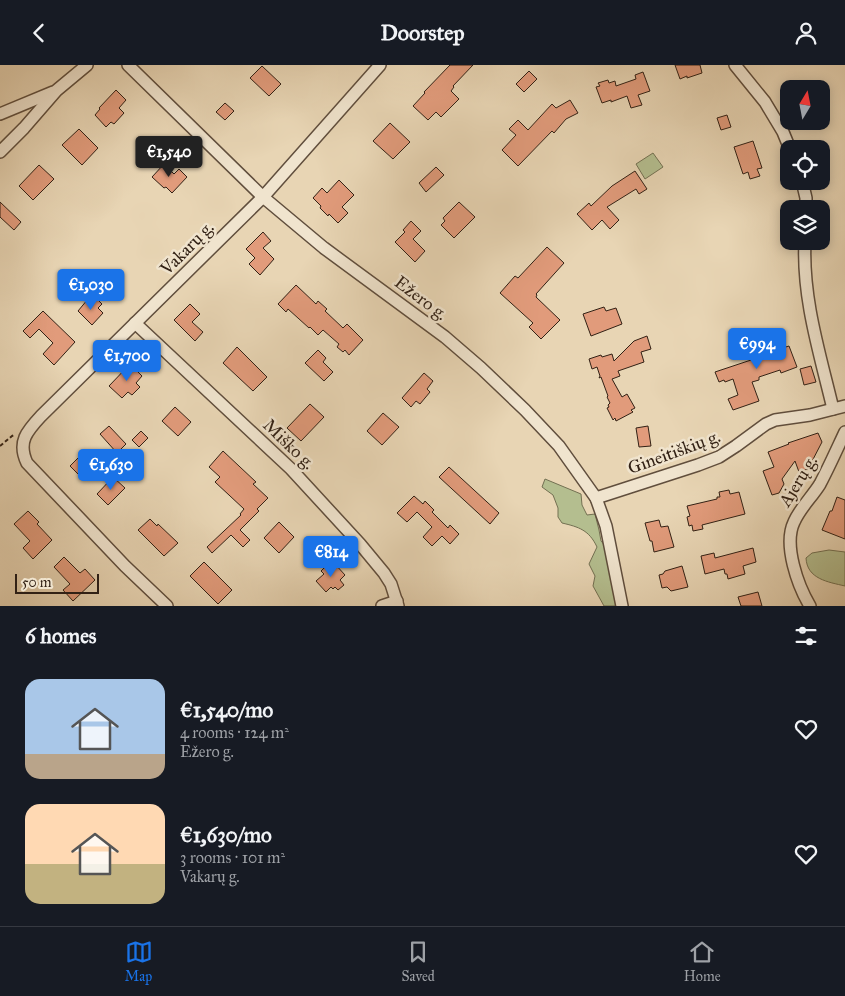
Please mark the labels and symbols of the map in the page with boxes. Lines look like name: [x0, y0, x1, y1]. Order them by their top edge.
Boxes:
north arrow: [780, 80, 830, 130]
pin: €1,540: [128, 135, 210, 178]
street label: Vakarų g.: [155, 216, 219, 281]
pin: €1,030: [50, 269, 132, 311]
street label: Ežero g.: [390, 271, 452, 326]
pin: €994: [727, 327, 787, 370]
pin: €1,700: [86, 339, 168, 382]
street label: Miško g.: [258, 414, 319, 475]
street label: Gineitiškių g.: [625, 425, 724, 480]
pin: €1,630: [70, 449, 152, 491]
street label: Ajerų g.: [773, 451, 823, 512]
pin: €814: [301, 535, 361, 578]
scale bar: [15, 571, 99, 594]

